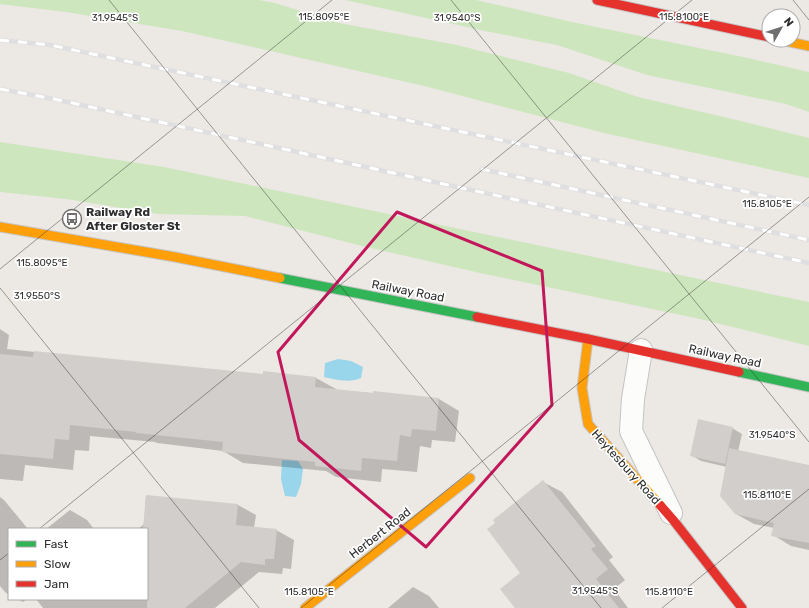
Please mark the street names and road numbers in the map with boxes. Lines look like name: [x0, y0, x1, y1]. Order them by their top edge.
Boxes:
street label: Railway Road: [370, 277, 446, 305]
street label: Railway Road: [687, 341, 763, 371]
street label: Heytesbury Road: [589, 427, 663, 507]
street label: Herbert Road: [346, 505, 414, 561]

